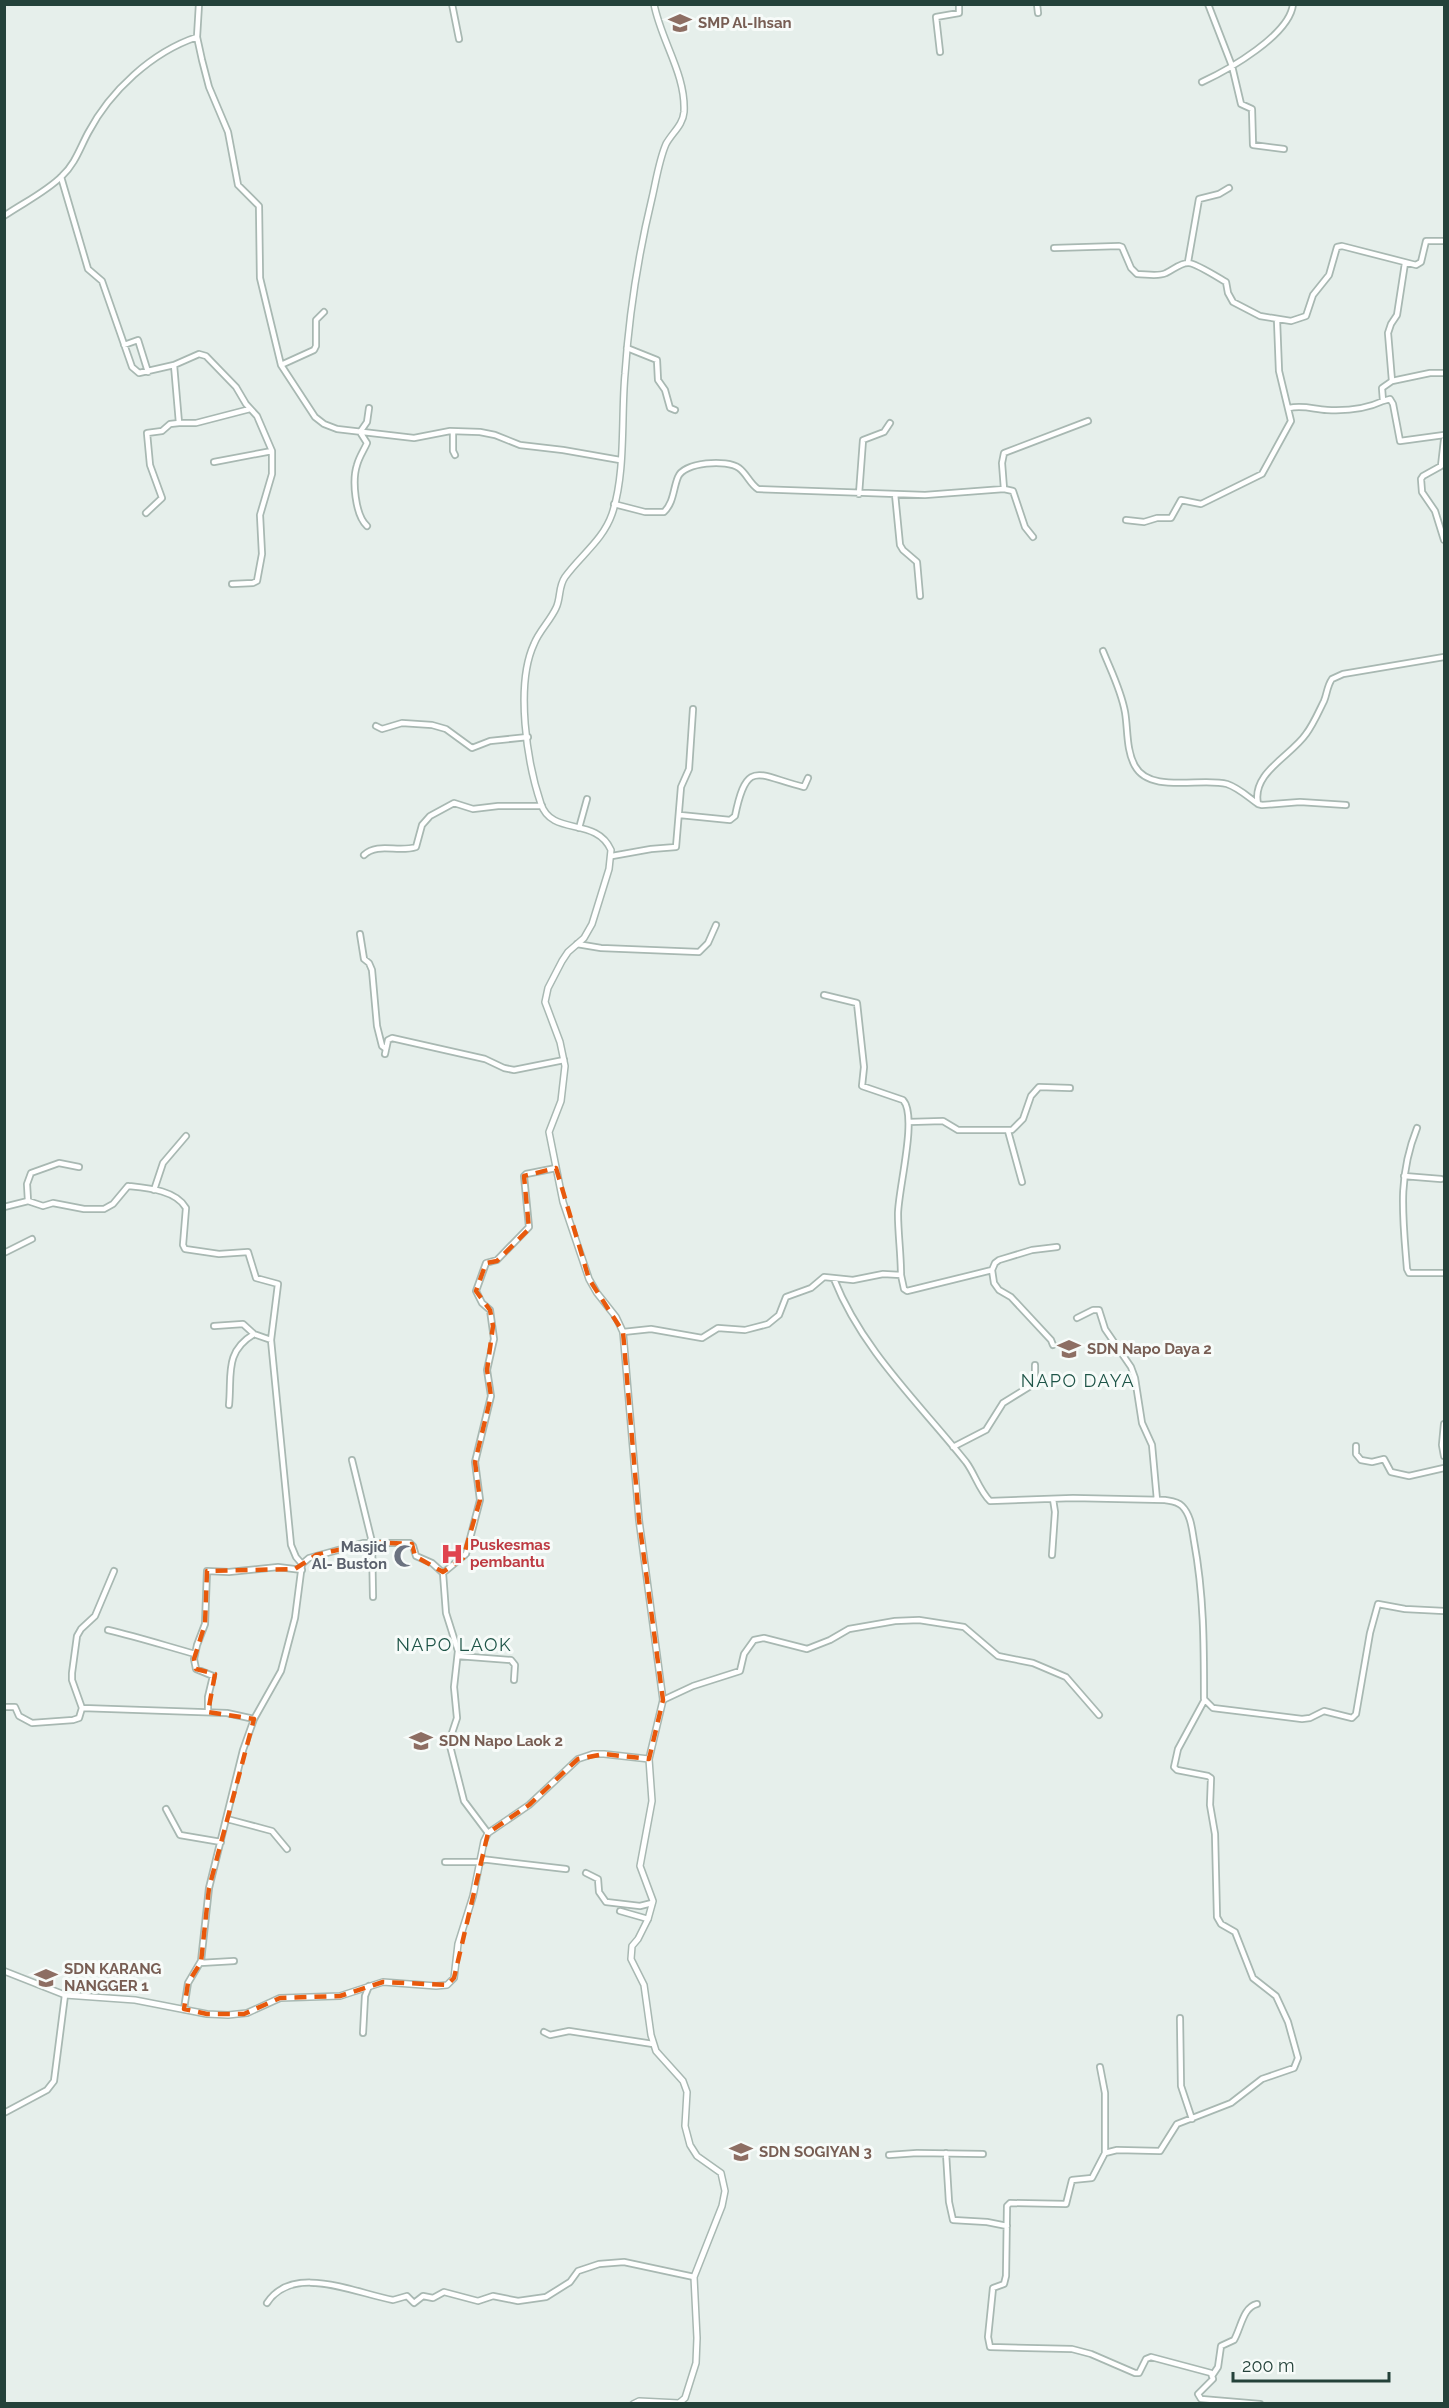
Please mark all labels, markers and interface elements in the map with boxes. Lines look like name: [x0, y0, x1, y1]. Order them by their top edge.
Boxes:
school or university icon: SMP Al-Ihsan: [667, 10, 693, 36]
place label: SMP Al-Ihsan: [698, 14, 792, 32]
school or university icon: SDN Napo Daya 2: [1056, 1336, 1082, 1362]
place label: SDN Napo Daya 2: [1087, 1340, 1212, 1358]
district label: NAPO DAYA: [1021, 1370, 1135, 1391]
place label: Puskesmas pembantu: [470, 1536, 550, 1571]
place label: Masjid Al- Buston: [312, 1538, 387, 1573]
hospital icon: Puskesmas pembantu: [439, 1541, 465, 1567]
mosque icon: Masjid Al- Buston: [392, 1543, 418, 1569]
district label: NAPO LAOK: [396, 1634, 512, 1655]
school or university icon: SDN Napo Laok 2: [408, 1728, 434, 1754]
place label: SDN Napo Laok 2: [439, 1732, 563, 1750]
place label: SDN KARANG NANGGER 1: [64, 1960, 162, 1995]
school or university icon: SDN KARANG NANGGER 1: [33, 1965, 59, 1991]
school or university icon: SDN SOGIYAN 3: [728, 2139, 754, 2165]
place label: SDN SOGIYAN 3: [759, 2143, 872, 2161]
scale bar: [1233, 2345, 1389, 2383]
text: 200 m: [1242, 2355, 1295, 2376]

